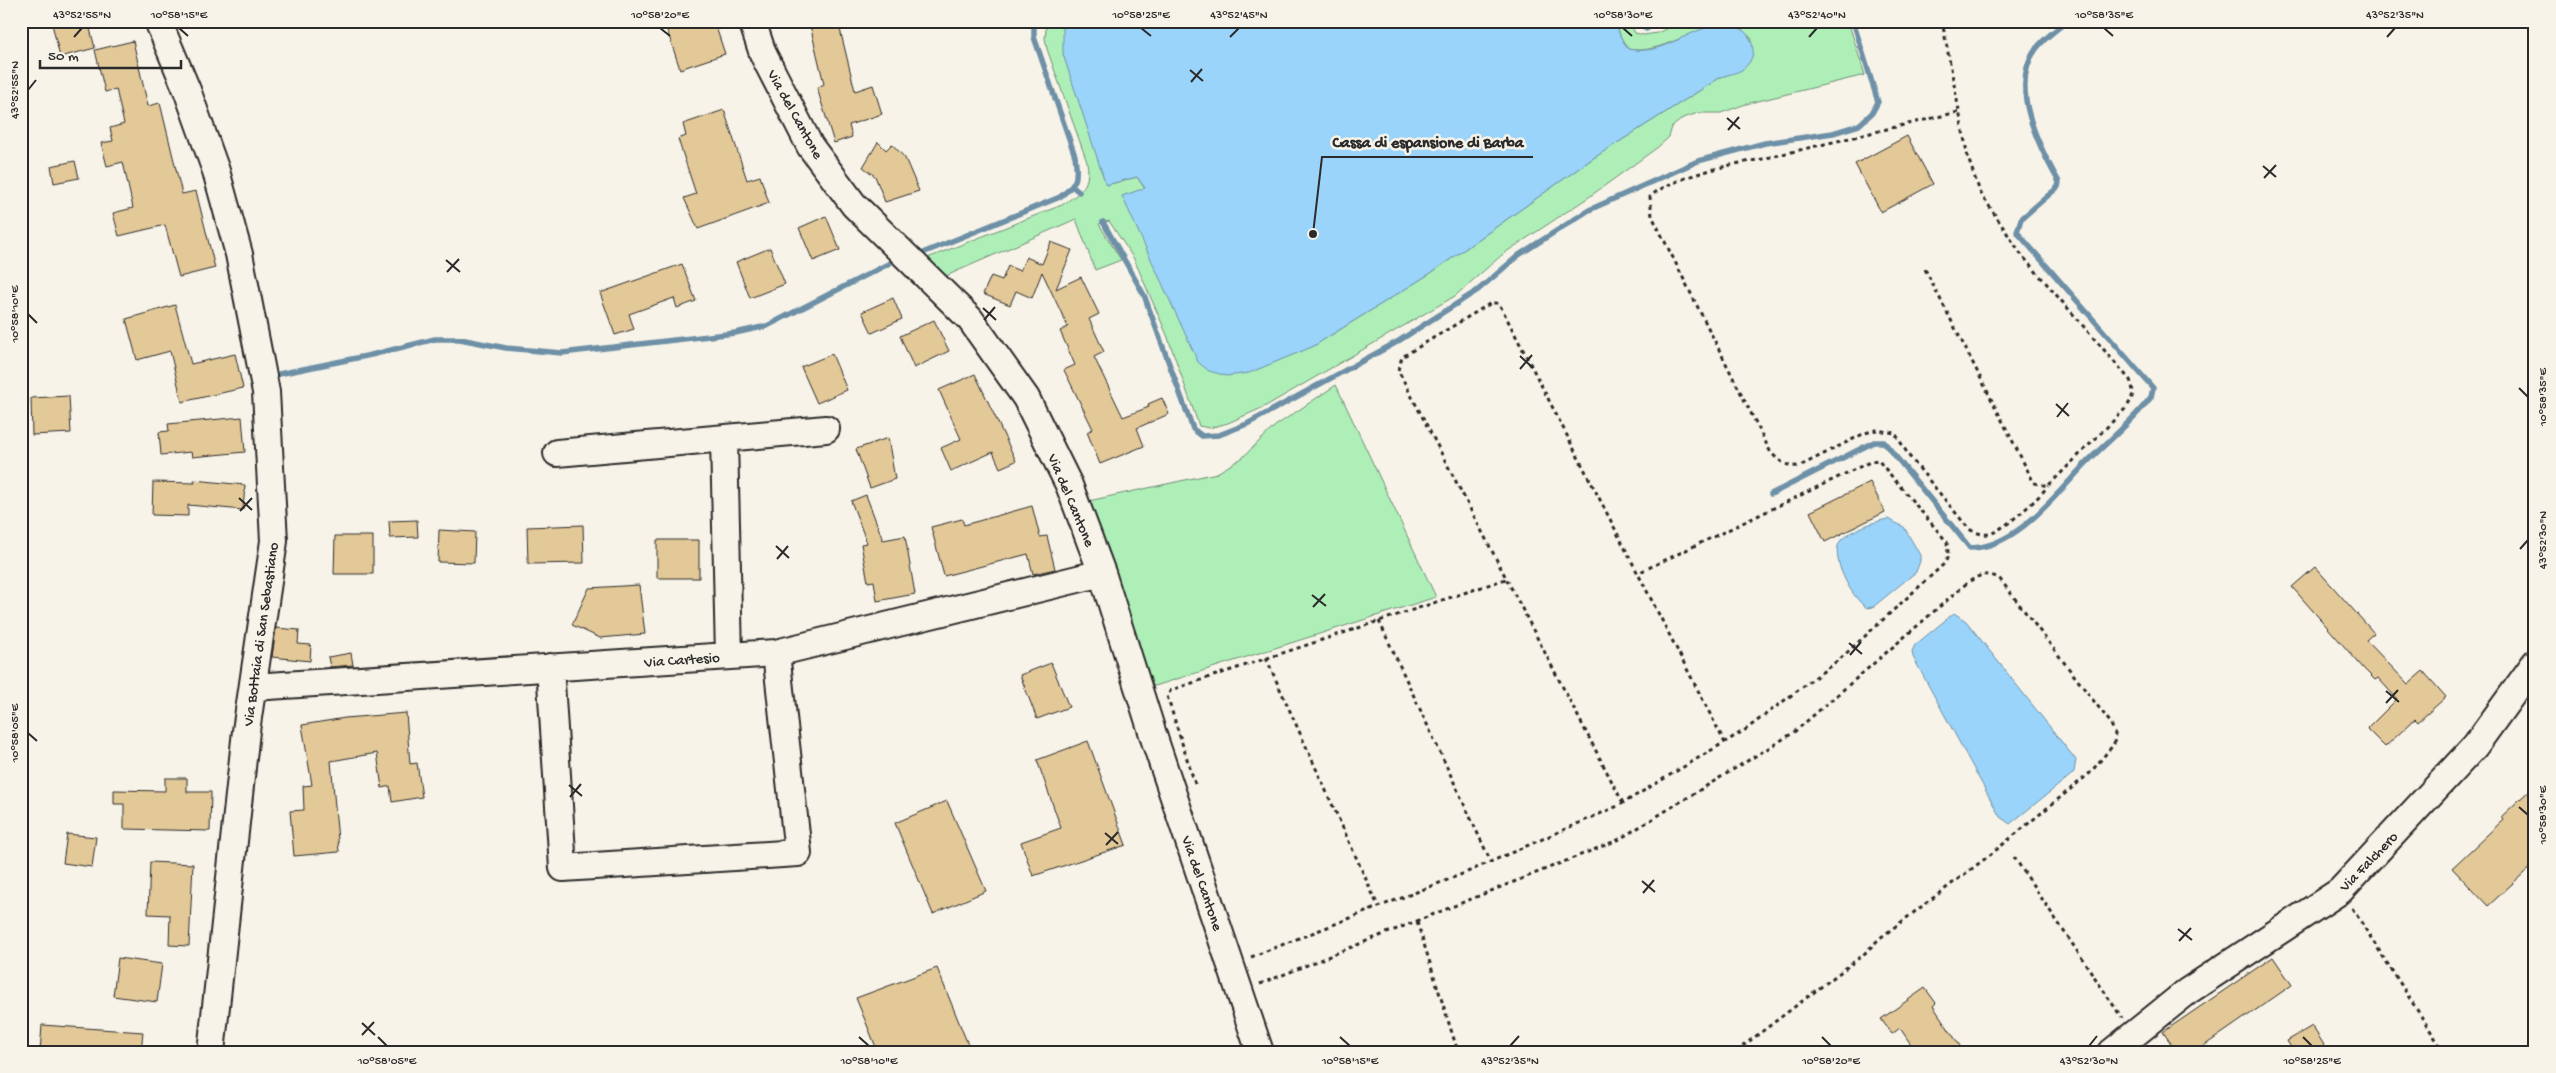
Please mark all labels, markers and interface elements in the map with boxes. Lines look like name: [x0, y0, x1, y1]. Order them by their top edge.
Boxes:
text: 43°52'55"N: [53, 9, 111, 23]
text: 10°58'15"E: [150, 9, 208, 23]
text: 10°58'20"E: [630, 9, 690, 23]
text: 10°58'25"E: [1111, 9, 1170, 23]
text: 43°52'45"N: [1210, 9, 1268, 23]
text: 10°58'30"E: [1593, 9, 1653, 23]
text: 43°52'40"N: [1788, 9, 1846, 23]
text: 10°58'35"E: [2074, 9, 2134, 23]
text: 43°52'35"N: [2366, 9, 2424, 23]
scale bar: [40, 38, 181, 70]
text: 50 m: [48, 48, 79, 66]
text: 43°52'55"N: [9, 61, 23, 119]
street label: Via del Cantone: [762, 66, 826, 163]
callout: Cassa di espansione di Barba: [1322, 126, 1533, 157]
text: Cassa di espansione di Barba: [1331, 135, 1525, 154]
text: 10°58'10"E: [9, 285, 23, 344]
text: 10°58'35"E: [2537, 367, 2551, 427]
street label: Via del Cantone: [1042, 451, 1098, 550]
text: 43°52'30"N: [2537, 511, 2551, 569]
street label: Via Bottaia di San Sebastiano: [240, 541, 284, 728]
street label: Via Cartesio: [643, 649, 721, 673]
text: 10°58'05"E: [9, 703, 23, 763]
text: 10°58'30"E: [2537, 785, 2551, 845]
street label: Via Falchero: [2336, 828, 2403, 897]
street label: Via del Cantone: [1176, 833, 1226, 934]
text: 10°58'05"E: [357, 1055, 417, 1069]
text: 10°58'10"E: [839, 1055, 898, 1069]
text: 10°58'15"E: [1321, 1055, 1379, 1069]
text: 43°52'35"N: [1481, 1055, 1539, 1069]
text: 10°58'20"E: [1801, 1055, 1861, 1069]
text: 43°52'30"N: [2060, 1055, 2118, 1069]
text: 10°58'25"E: [2282, 1055, 2341, 1069]

